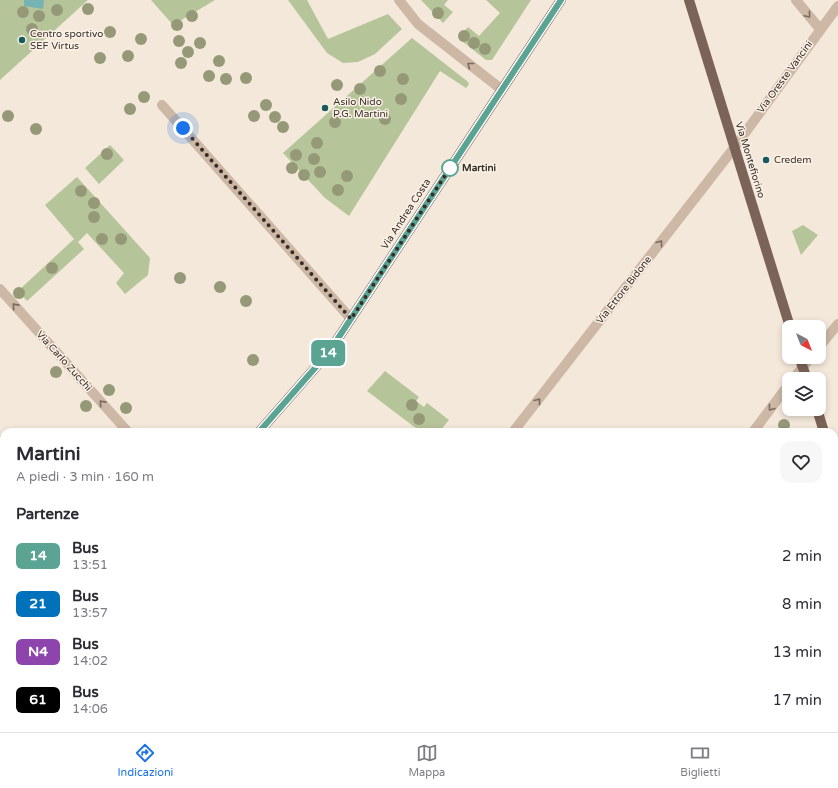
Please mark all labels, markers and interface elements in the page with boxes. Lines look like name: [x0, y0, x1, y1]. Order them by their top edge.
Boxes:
one-way arrow: [803, 10, 810, 17]
place label: Centro sportivo SEF Virtus: [30, 28, 103, 52]
marker: Centro sportivo SEF Virtus: [17, 35, 27, 45]
street label: Via Oreste Vancini: [755, 39, 815, 115]
one-way arrow: [468, 63, 475, 70]
place label: Asilo Nido P.G. Martini: [333, 96, 388, 120]
marker: Asilo Nido P.G. Martini: [320, 103, 330, 113]
your location: [173, 118, 193, 138]
street label: Via Montefiorino: [733, 120, 767, 200]
place label: Credem: [774, 154, 811, 166]
marker: Credem: [761, 155, 771, 165]
marker: Martini: [441, 159, 459, 177]
place label: Martini: [462, 162, 497, 174]
street label: Via Andrea Costa: [379, 176, 433, 252]
one-way arrow: [655, 240, 662, 247]
street label: Via Ettore Bidone: [594, 253, 654, 326]
one-way arrow: [13, 304, 20, 311]
north arrow: [782, 320, 826, 364]
map controls: [782, 320, 826, 416]
street label: Via Carlo Zucchi: [34, 328, 94, 394]
line badge: 14: [310, 340, 346, 366]
text: 14: [319, 344, 337, 361]
button: layers: [782, 372, 826, 416]
one-way arrow: [533, 399, 540, 406]
one-way arrow: [100, 400, 107, 408]
one-way arrow: [769, 404, 776, 411]
button: heart: [780, 441, 822, 483]
text: Martini: [16, 443, 81, 465]
text: A piedi · 3 min · 160 m: [16, 469, 154, 485]
text: Partenze: [16, 505, 79, 523]
text: Bus: [72, 539, 99, 557]
text: 14: [29, 547, 47, 564]
text: 2 min: [782, 547, 822, 565]
text: 13:51: [72, 557, 108, 573]
text: Bus: [72, 587, 99, 605]
text: 21: [29, 595, 47, 612]
text: 8 min: [782, 595, 822, 613]
text: 13:57: [72, 605, 108, 621]
text: Bus: [72, 635, 99, 653]
text: N4: [28, 643, 48, 660]
text: 13 min: [773, 643, 822, 661]
text: 14:02: [72, 653, 108, 669]
text: Bus: [72, 683, 99, 701]
text: 61: [29, 691, 47, 708]
text: 17 min: [773, 691, 822, 709]
text: 14:06: [72, 701, 108, 717]
tab: Indicazioni: [118, 742, 173, 779]
tab: Mappa: [408, 742, 445, 779]
tab: Biglietti: [680, 742, 720, 779]

